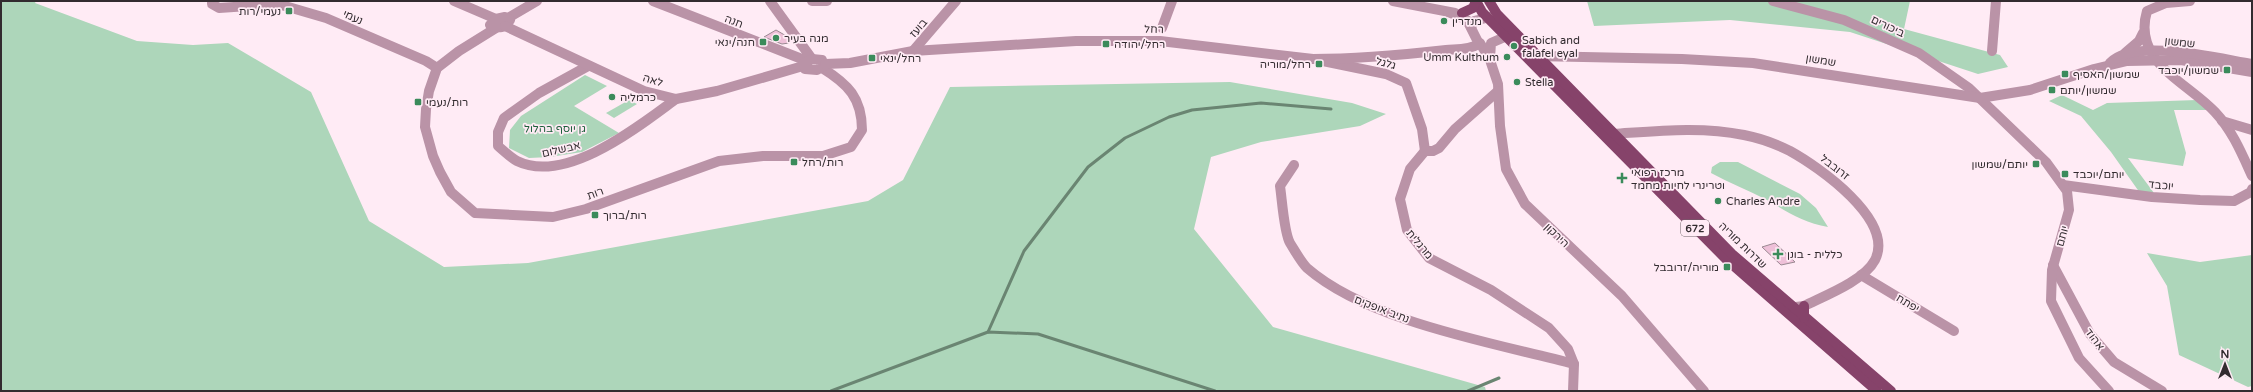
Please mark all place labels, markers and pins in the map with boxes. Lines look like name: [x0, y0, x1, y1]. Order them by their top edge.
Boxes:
place label: נעמי/רות: [239, 5, 281, 18]
marker: נעמי/רות: [284, 6, 294, 16]
place label: מנדרין: [1452, 15, 1482, 28]
marker: מנדרין: [1439, 16, 1449, 26]
place label: מגה בעיר: [784, 32, 829, 45]
marker: מגה בעיר: [771, 33, 781, 43]
place label: Sabich and falafel eyal: [1522, 34, 1580, 60]
place label: חנה/ינאי: [715, 36, 755, 49]
marker: חנה/ינאי: [758, 37, 768, 47]
place label: רחל/יהודה: [1114, 38, 1165, 51]
marker: רחל/יהודה: [1101, 39, 1111, 49]
marker: Sabich and falafel eyal: [1509, 41, 1519, 51]
place label: Umm Kulthum: [1423, 51, 1499, 64]
place label: רחל/ינאי: [880, 52, 921, 65]
marker: Umm Kulthum: [1502, 52, 1512, 62]
marker: רחל/ינאי: [867, 53, 877, 63]
place label: רחל/מוריה: [1260, 58, 1311, 71]
marker: רחל/מוריה: [1314, 59, 1324, 69]
place label: שמשון/יוכבד: [2158, 64, 2219, 77]
marker: שמשון/יוכבד: [2222, 65, 2232, 75]
place label: שמשון/האסיף: [2073, 68, 2140, 81]
marker: שמשון/האסיף: [2060, 69, 2070, 79]
place label: Stella: [1525, 76, 1554, 89]
marker: Stella: [1512, 77, 1522, 87]
place label: שמשון/יותם: [2060, 84, 2117, 97]
marker: שמשון/יותם: [2047, 85, 2057, 95]
place label: כרמליה: [620, 91, 656, 104]
marker: כרמליה: [607, 92, 617, 102]
place label: רות/נעמי: [426, 96, 468, 109]
marker: רות/נעמי: [413, 97, 423, 107]
place label: רות/רחל: [802, 156, 843, 169]
marker: רות/רחל: [789, 157, 799, 167]
place label: יותם/שמשון: [1971, 158, 2028, 171]
marker: יותם/שמשון: [2031, 159, 2041, 169]
place label: מרכז רפואי וטרינרי לחיות מחמד: [1631, 166, 1725, 192]
place label: יותם/יוכבד: [2073, 168, 2124, 181]
marker: יותם/יוכבד: [2060, 169, 2070, 179]
marker: מרכז רפואי וטרינרי לחיות מחמד: [1616, 172, 1628, 184]
place label: Charles Andre: [1726, 195, 1800, 208]
marker: Charles Andre: [1713, 196, 1723, 206]
place label: רות/ברוך: [603, 209, 647, 222]
marker: רות/ברוך: [590, 210, 600, 220]
marker: כללית - בונן: [1772, 248, 1784, 260]
place label: כללית - בונן: [1787, 248, 1843, 261]
place label: מוריה/זרובבל: [1654, 261, 1719, 274]
marker: מוריה/זרובבל: [1722, 262, 1732, 272]

